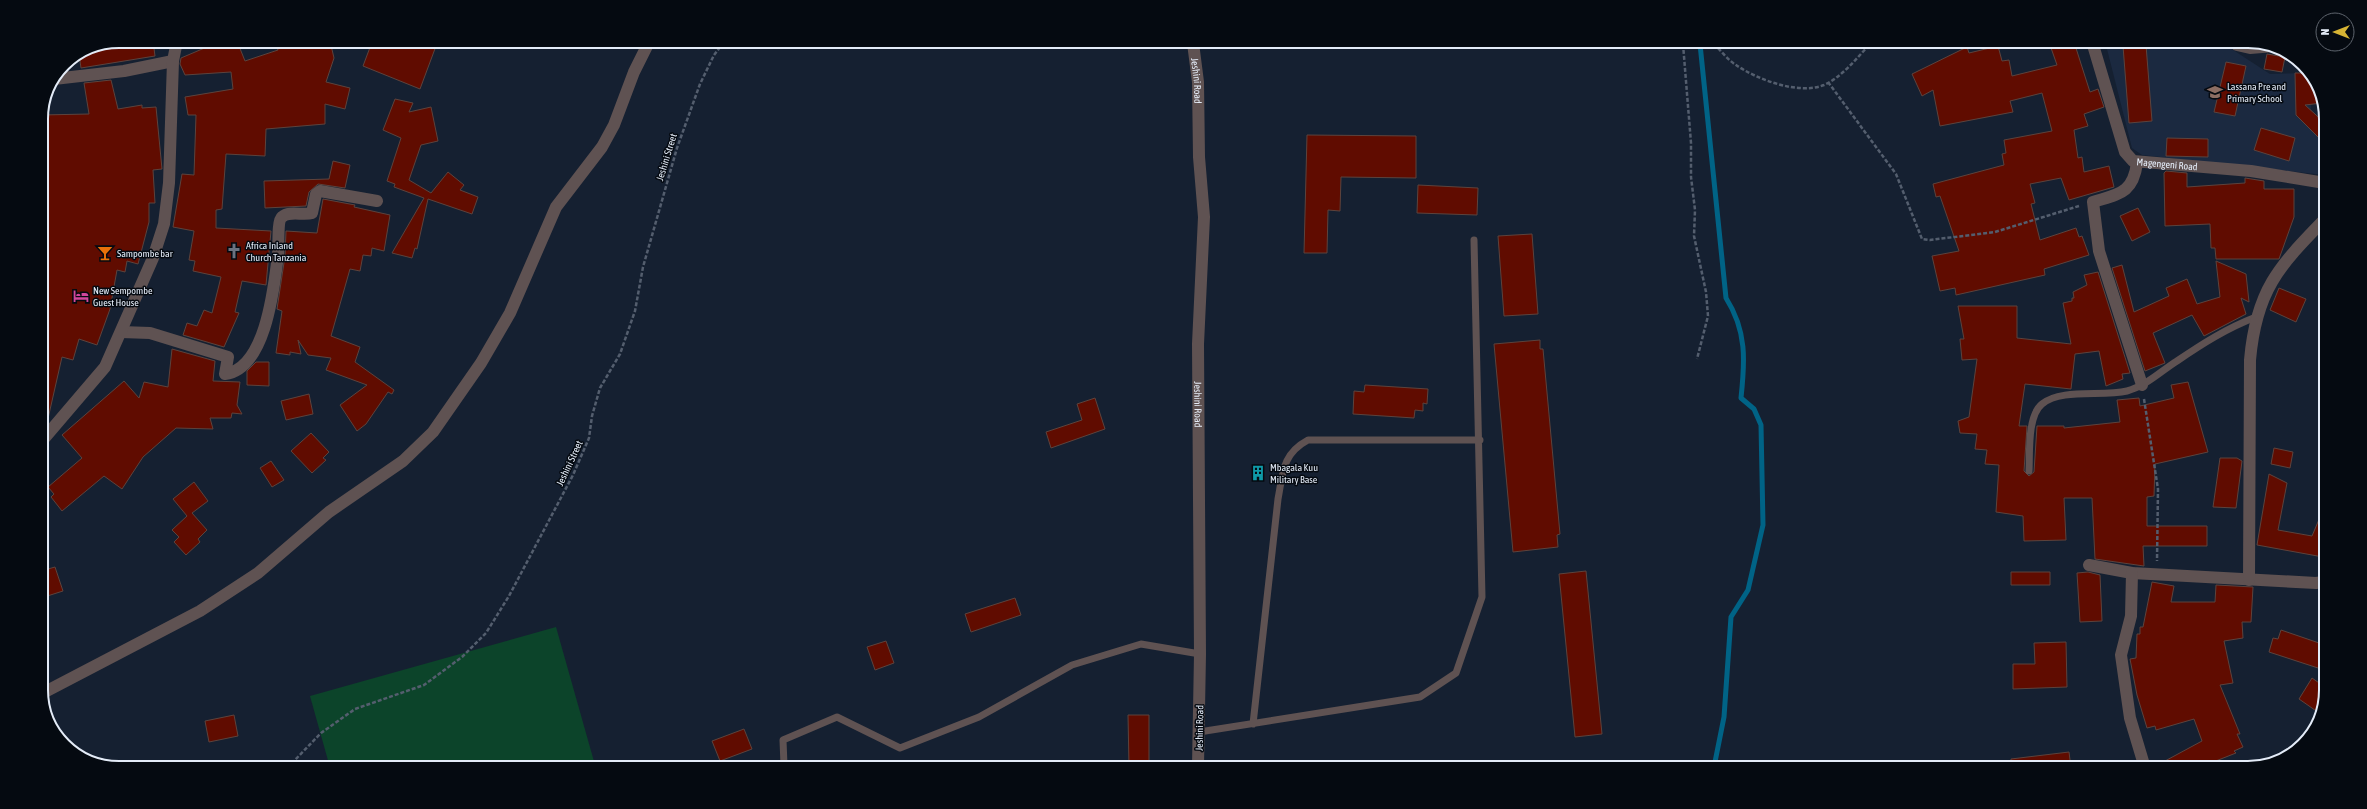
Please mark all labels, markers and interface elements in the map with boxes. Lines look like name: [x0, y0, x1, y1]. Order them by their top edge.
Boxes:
north arrow: [2315, 12, 2355, 52]
text: N: [2319, 29, 2331, 35]
street label: Jeshini Road: [1189, 57, 1203, 104]
place label: Lassana Pre and Primary School: [2227, 81, 2286, 104]
school or university icon: Lassana Pre and Primary School: [2206, 83, 2224, 101]
street label: Jeshini Street: [654, 132, 679, 182]
street label: Magengeni Road: [2136, 156, 2198, 172]
place label: Africa Inland Church Tanzania: [246, 240, 307, 263]
church icon: Africa Inland Church Tanzania: [225, 242, 243, 260]
bar icon: Sampombe bar: [96, 244, 114, 262]
place label: Sampombe bar: [117, 248, 174, 259]
place label: New Sempombe Guest House: [93, 285, 153, 308]
hotel icon: New Sempombe Guest House: [72, 287, 90, 305]
street label: Jeshini Road: [1192, 381, 1204, 428]
street label: Jeshini Street: [554, 439, 585, 488]
place label: Mbagala Kuu Military Base: [1270, 462, 1318, 485]
building icon: Mbagala Kuu Military Base: [1249, 464, 1267, 482]
street label: Jeshini Road: [1194, 705, 1205, 751]

